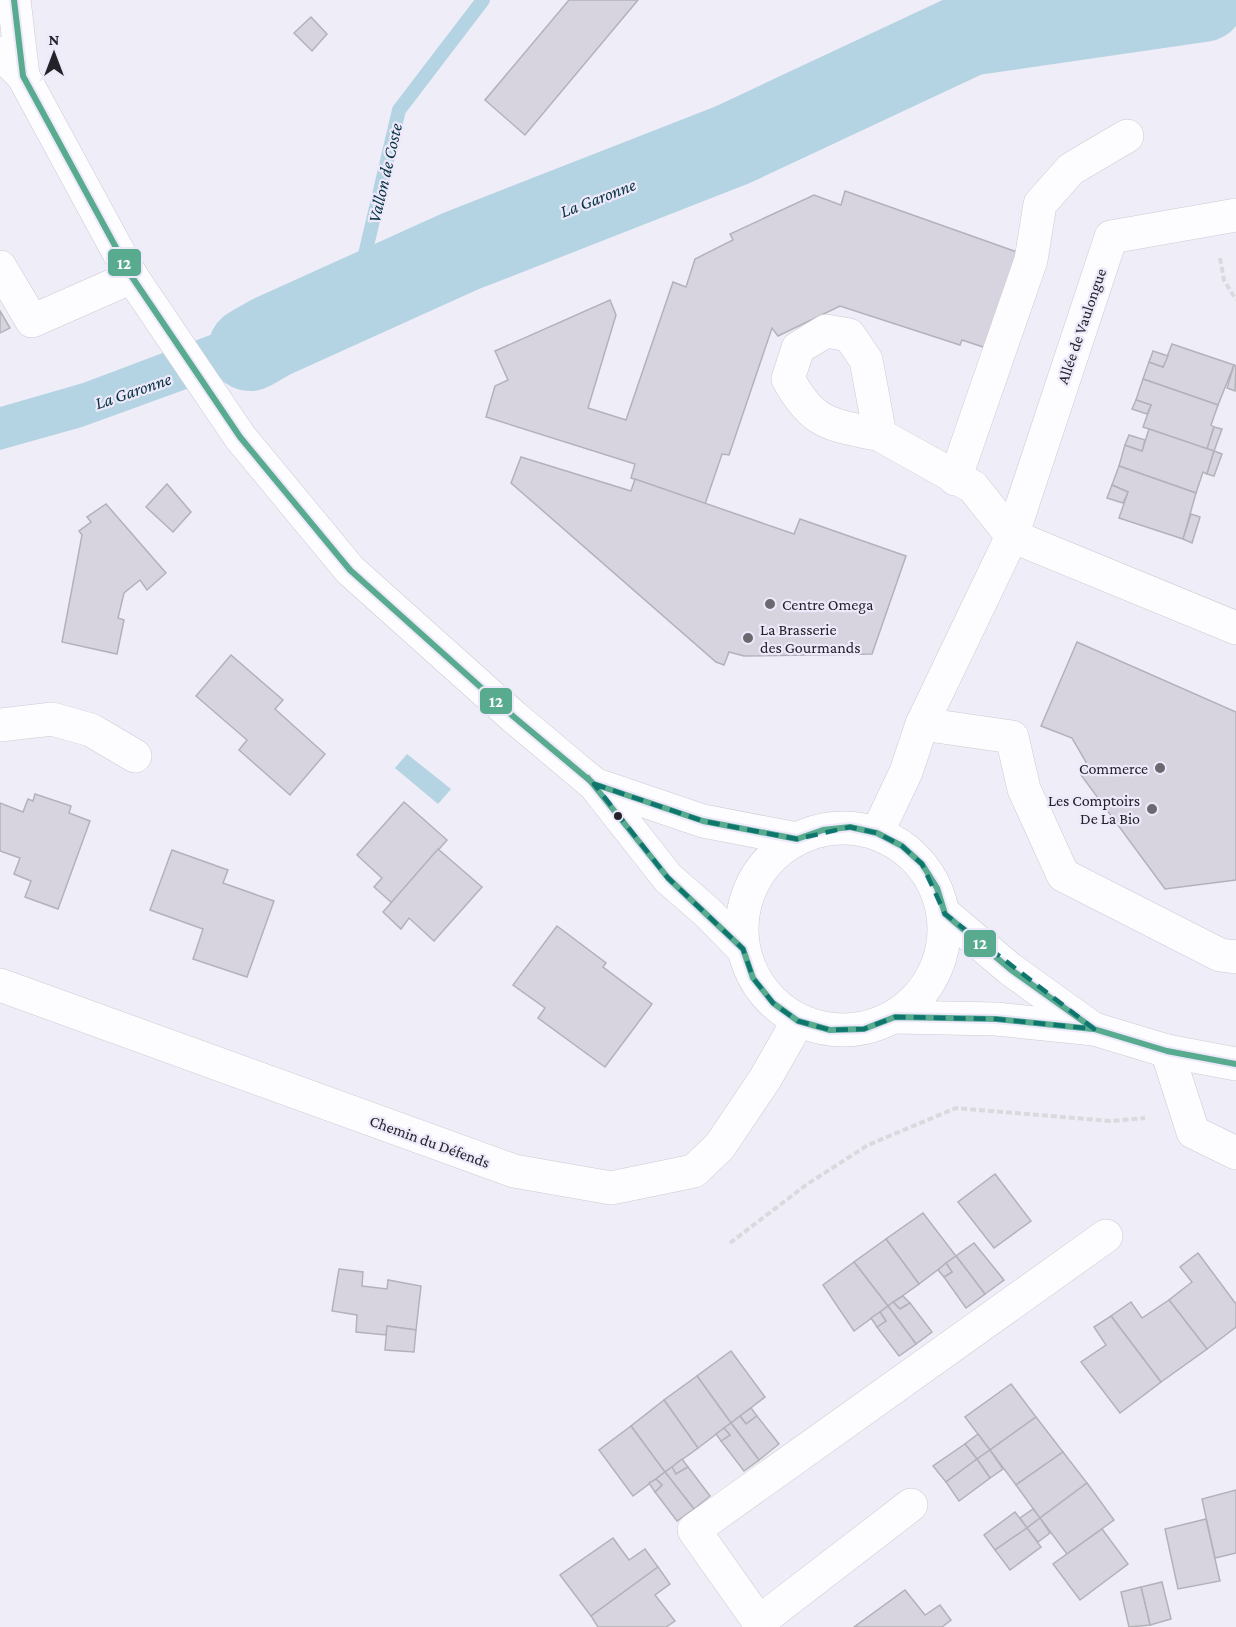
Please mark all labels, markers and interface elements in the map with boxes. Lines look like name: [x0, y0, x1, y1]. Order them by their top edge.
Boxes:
north arrow: [24, 24, 84, 84]
text: N: [49, 31, 60, 48]
water label: Vallon de Coste: [364, 121, 406, 225]
water label: La Garonne: [557, 174, 639, 222]
line badge: 12: [107, 248, 142, 277]
text: 12: [117, 255, 131, 272]
street label: Allée de Vaulongue: [1054, 266, 1110, 387]
water label: La Garonne: [92, 369, 174, 413]
place label: Centre Omega: [782, 596, 874, 614]
marker: Centre Omega: [763, 597, 777, 611]
place label: La Brasserie des Gourmands: [760, 621, 861, 656]
marker: La Brasserie des Gourmands: [741, 631, 755, 645]
line badge: 12: [479, 687, 513, 715]
text: 12: [489, 693, 503, 710]
place label: Commerce: [1079, 760, 1148, 777]
marker: Commerce: [1153, 761, 1167, 775]
place label: Les Comptoirs De La Bio: [1048, 792, 1140, 827]
marker: Les Comptoirs De La Bio: [1145, 802, 1159, 816]
unlabelled marker: [612, 810, 624, 822]
line badge: 12: [963, 929, 997, 958]
text: 12: [973, 935, 987, 952]
street label: Chemin du Défends: [368, 1112, 492, 1171]

